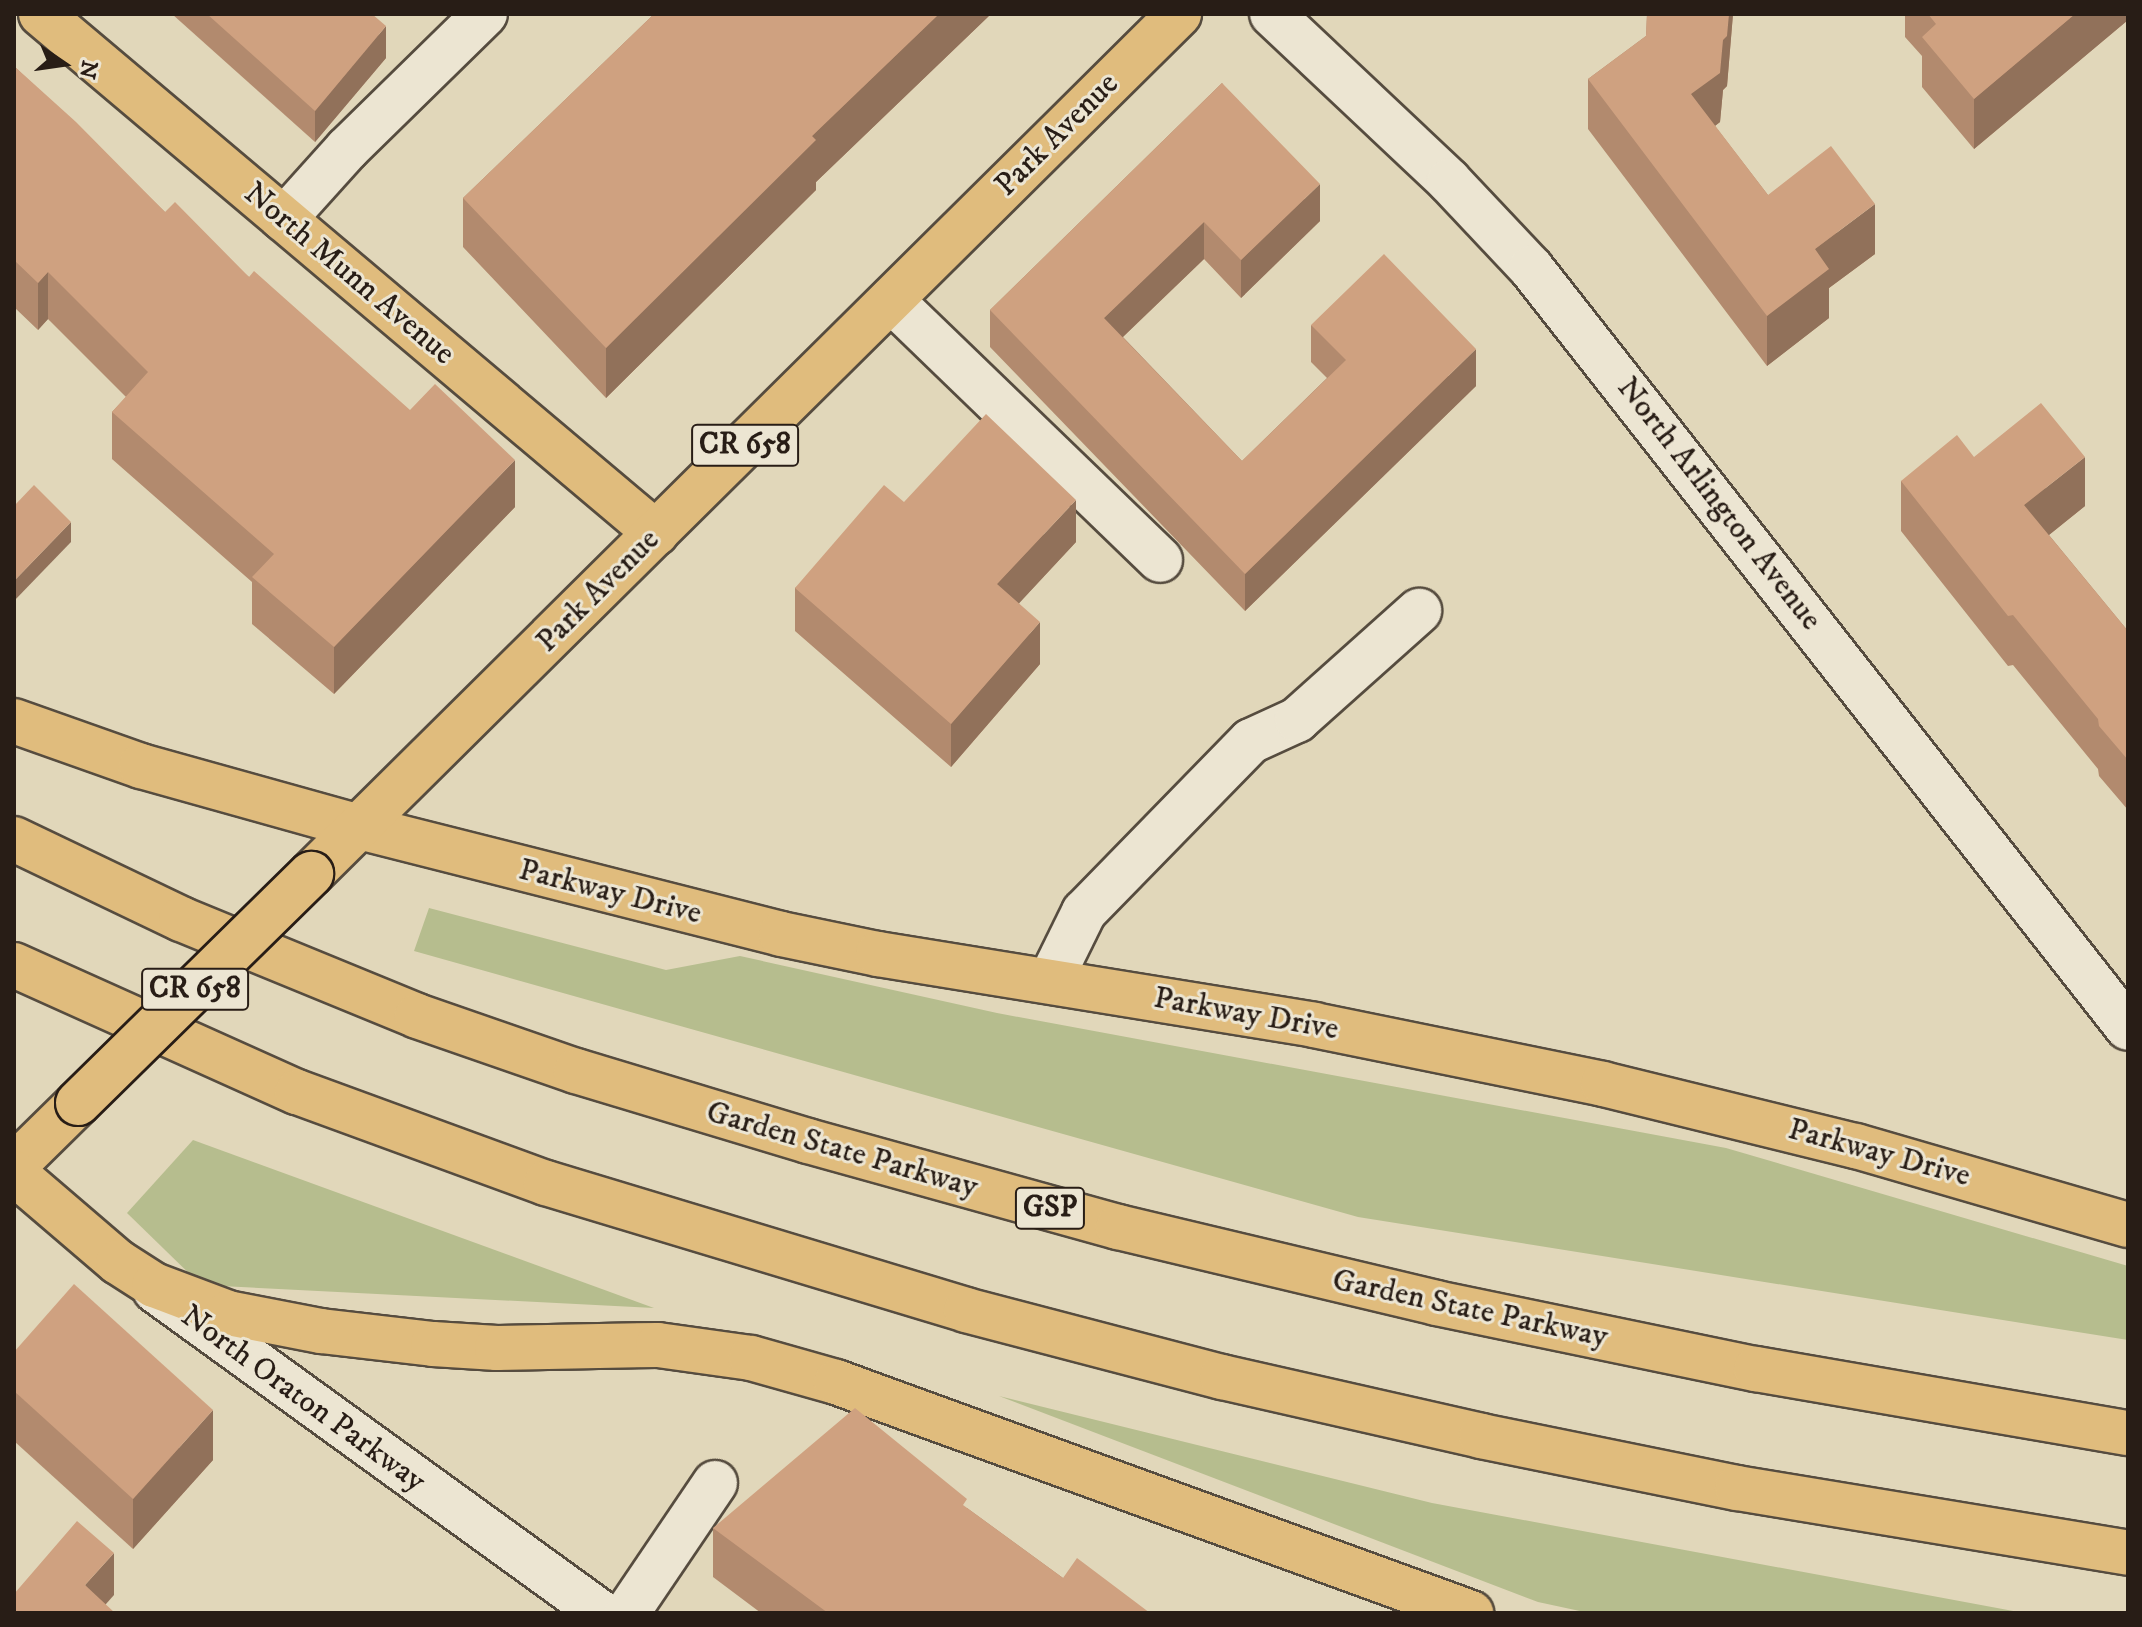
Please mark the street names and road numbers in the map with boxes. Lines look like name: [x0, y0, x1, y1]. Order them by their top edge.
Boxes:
street label: Park Avenue: [987, 65, 1127, 205]
street label: North Munn Avenue: [236, 175, 462, 373]
street label: North Arlington Avenue: [1608, 370, 1830, 638]
road number: CR 658: [691, 419, 799, 471]
street label: Park Avenue: [528, 521, 668, 661]
street label: Parkway Drive: [515, 851, 705, 933]
road number: CR 658: [141, 963, 249, 1015]
street label: Parkway Drive: [1151, 979, 1341, 1049]
street label: Garden State Parkway: [702, 1093, 982, 1207]
street label: Parkway Drive: [1784, 1110, 1974, 1196]
road number: GSP: [1014, 1182, 1086, 1234]
street label: Garden State Parkway: [1329, 1261, 1611, 1357]
street label: North Oraton Parkway: [173, 1297, 433, 1501]

